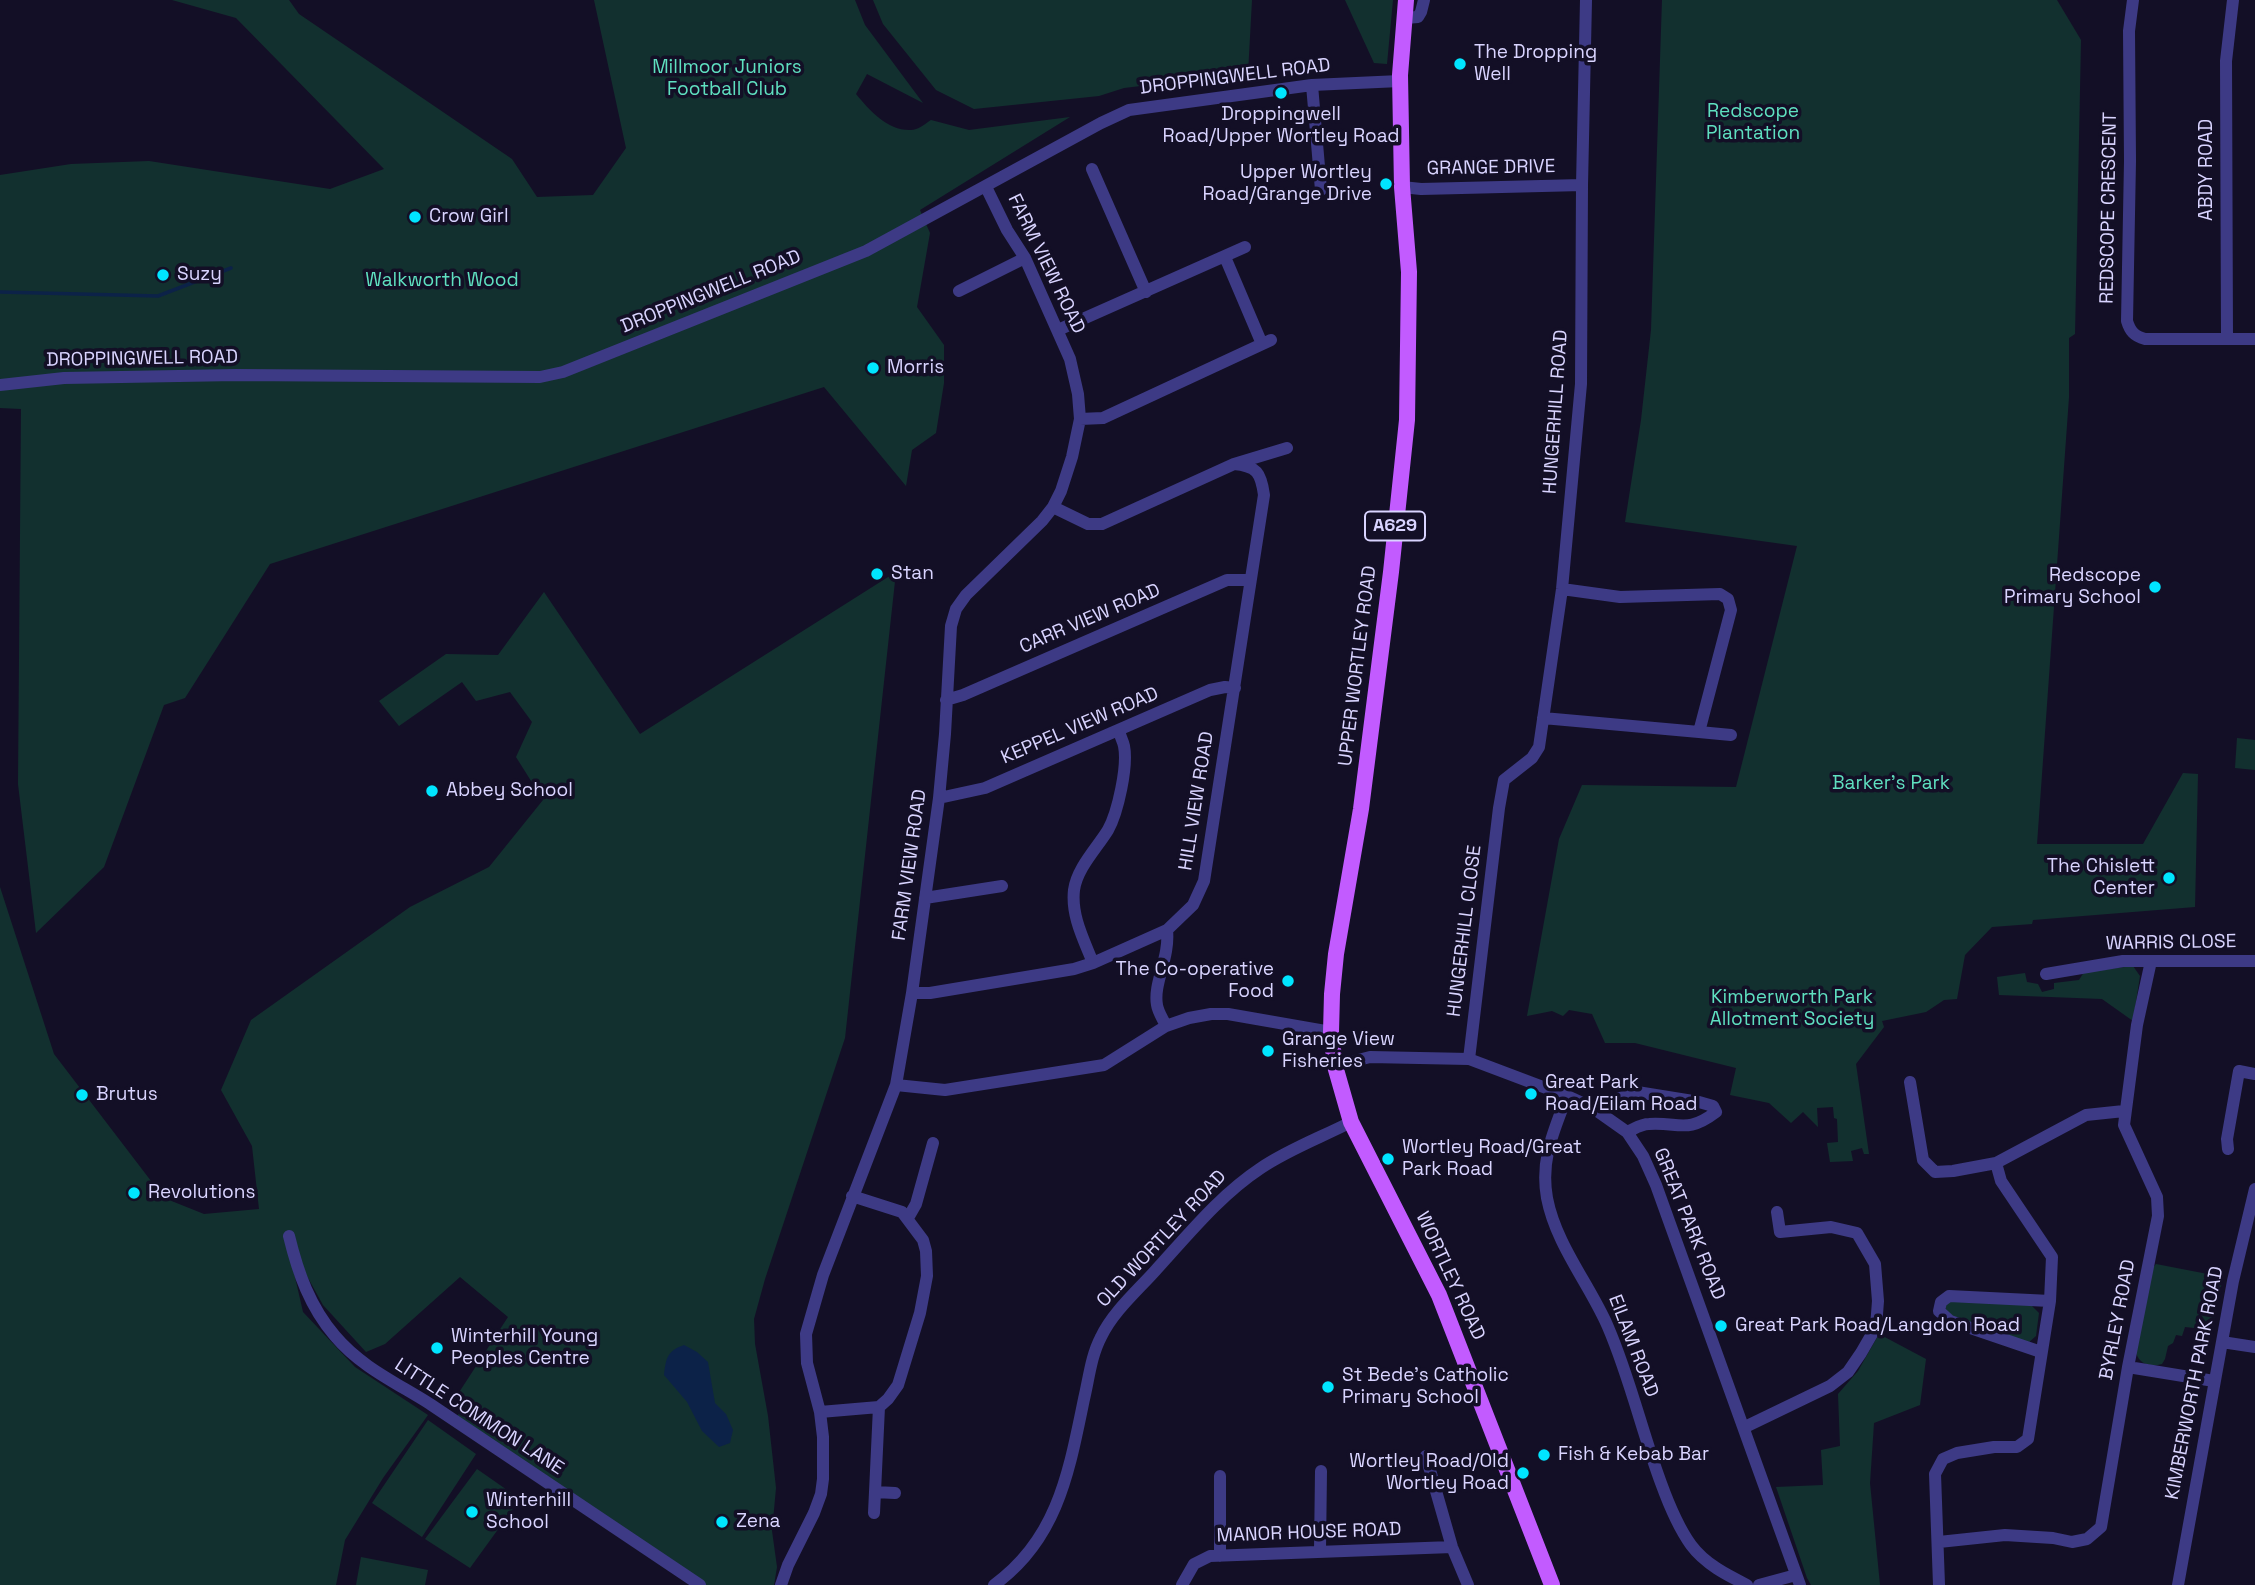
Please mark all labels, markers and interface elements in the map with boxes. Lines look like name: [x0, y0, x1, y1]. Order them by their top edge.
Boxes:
place label: The Dropping Well: [1474, 42, 1597, 86]
street label: DROPPINGWELL ROAD: [1138, 54, 1332, 100]
marker: The Dropping Well: [1452, 56, 1468, 72]
park label: Millmoor Juniors Football Club: [652, 57, 802, 101]
marker: Droppingwell Road/Upper Wortley Road: [1273, 85, 1289, 101]
park label: Redscope Plantation: [1706, 101, 1800, 145]
place label: Droppingwell Road/Upper Wortley Road: [1162, 104, 1400, 148]
street label: REDSCOPE CRESCENT: [2096, 112, 2122, 304]
street label: ABDY ROAD: [2196, 119, 2218, 221]
street label: GRANGE DRIVE: [1426, 155, 1556, 181]
place label: Upper Wortley Road/Grange Drive: [1203, 162, 1372, 206]
marker: Upper Wortley Road/Grange Drive: [1378, 176, 1394, 192]
street label: FARM VIEW ROAD: [1002, 191, 1090, 337]
place label: Crow Girl: [429, 206, 509, 228]
marker: Crow Girl: [407, 209, 423, 225]
street label: DROPPINGWELL ROAD: [618, 245, 804, 339]
place label: Suzy: [177, 264, 222, 286]
marker: Suzy: [155, 267, 171, 283]
park label: Walkworth Wood: [365, 270, 519, 292]
street label: HUNGERHILL ROAD: [1539, 329, 1573, 495]
street label: DROPPINGWELL ROAD: [46, 346, 238, 372]
place label: Morris: [887, 357, 944, 379]
marker: Morris: [865, 360, 881, 376]
road number: A629: [1365, 512, 1425, 540]
place label: Stan: [891, 563, 934, 585]
street label: UPPER WORTLEY ROAD: [1334, 564, 1382, 768]
place label: Redscope Primary School: [2004, 565, 2141, 609]
marker: Stan: [869, 566, 885, 582]
street label: CARR VIEW ROAD: [1016, 579, 1164, 659]
marker: Redscope Primary School: [2147, 579, 2163, 595]
street label: KEPPEL VIEW ROAD: [998, 683, 1162, 769]
street label: HILL VIEW ROAD: [1175, 730, 1219, 872]
park label: Barker's Park: [1832, 773, 1950, 795]
place label: Abbey School: [446, 780, 573, 802]
marker: Abbey School: [424, 783, 440, 799]
street label: FARM VIEW ROAD: [888, 788, 932, 942]
street label: HUNGERHILL CLOSE: [1443, 844, 1487, 1018]
place label: The Chislett Center: [2047, 856, 2155, 900]
marker: The Chislett Center: [2161, 870, 2177, 886]
street label: WARRIS CLOSE: [2106, 930, 2236, 956]
place label: The Co-operative Food: [1116, 959, 1274, 1003]
marker: The Co-operative Food: [1280, 973, 1296, 989]
park label: Kimberworth Park Allotment Society: [1710, 987, 1874, 1031]
place label: Grange View Fisheries: [1282, 1029, 1395, 1073]
marker: Grange View Fisheries: [1260, 1043, 1276, 1059]
place label: Great Park Road/Eilam Road: [1545, 1072, 1697, 1116]
place label: Brutus: [96, 1084, 158, 1106]
marker: Great Park Road/Eilam Road: [1523, 1086, 1539, 1102]
marker: Brutus: [74, 1087, 90, 1103]
place label: Wortley Road/Great Park Road: [1402, 1137, 1582, 1181]
street label: GREAT PARK ROAD: [1648, 1145, 1730, 1303]
marker: Wortley Road/Great Park Road: [1380, 1151, 1396, 1167]
street label: OLD WORTLEY ROAD: [1093, 1166, 1231, 1312]
place label: Revolutions: [148, 1182, 256, 1204]
marker: Revolutions: [126, 1185, 142, 1201]
street label: WORTLEY ROAD: [1410, 1208, 1490, 1344]
street label: BYRLEY ROAD: [2095, 1258, 2141, 1382]
street label: KIMBERWORTH PARK ROAD: [2161, 1264, 2229, 1502]
street label: EILAM ROAD: [1603, 1291, 1663, 1401]
place label: Great Park Road/Langdon Road: [1735, 1315, 2020, 1337]
marker: Great Park Road/Langdon Road: [1713, 1318, 1729, 1334]
place label: Winterhill Young Peoples Centre: [451, 1326, 598, 1370]
marker: Winterhill Young Peoples Centre: [429, 1340, 445, 1356]
street label: LITTLE COMMON LANE: [390, 1354, 568, 1480]
place label: St Bede's Catholic Primary School: [1342, 1365, 1509, 1409]
marker: St Bede's Catholic Primary School: [1320, 1379, 1336, 1395]
place label: Fish & Kebab Bar: [1558, 1444, 1709, 1466]
marker: Fish & Kebab Bar: [1536, 1447, 1552, 1463]
place label: Wortley Road/Old Wortley Road: [1349, 1451, 1509, 1495]
marker: Wortley Road/Old Wortley Road: [1515, 1465, 1531, 1481]
place label: Winterhill School: [486, 1490, 571, 1534]
marker: Winterhill School: [464, 1504, 480, 1520]
place label: Zena: [736, 1511, 780, 1533]
marker: Zena: [714, 1514, 730, 1530]
street label: MANOR HOUSE ROAD: [1216, 1518, 1402, 1548]

